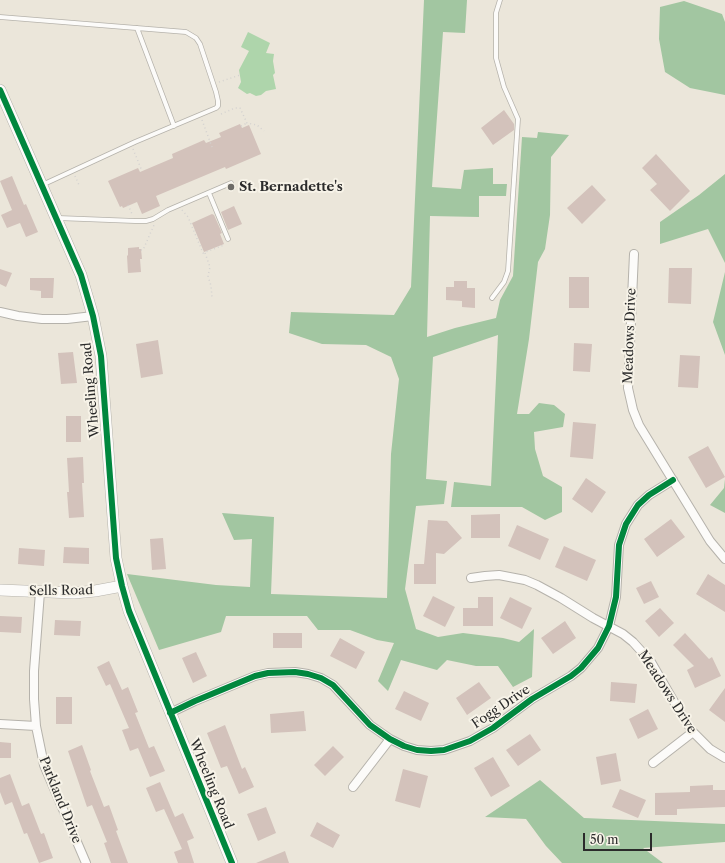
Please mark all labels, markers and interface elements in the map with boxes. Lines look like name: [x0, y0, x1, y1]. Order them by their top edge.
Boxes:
place label: St. Bernadette's: [239, 179, 343, 195]
marker: St. Bernadette's: [226, 182, 236, 192]
street label: Meadows Drive: [621, 288, 639, 384]
street label: Wheeling Road: [79, 342, 103, 438]
street label: Sells Road: [29, 583, 93, 599]
street label: Meadows Drive: [634, 648, 700, 736]
street label: Fogg Drive: [469, 682, 533, 732]
street label: Wheeling Road: [186, 737, 236, 831]
street label: Parkland Drive: [35, 754, 85, 846]
scale bar: [585, 825, 654, 851]
text: 50 m: [590, 832, 619, 847]

